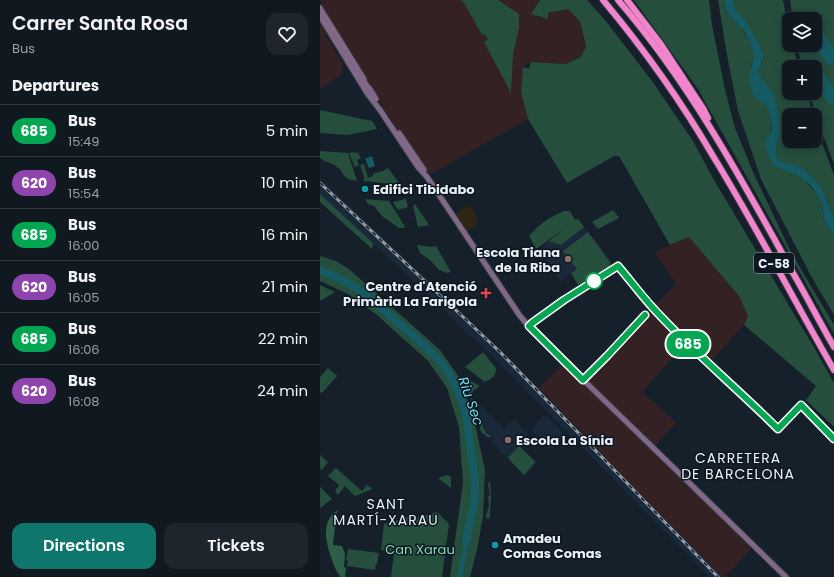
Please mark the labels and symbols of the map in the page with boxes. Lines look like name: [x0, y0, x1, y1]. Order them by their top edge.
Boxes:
place label: Edifici Tibidabo: [373, 180, 475, 199]
marker: Edifici Tibidabo: [360, 184, 370, 194]
place label: Escola Tiana de la Riba: [476, 243, 560, 277]
road number: C-58: [754, 253, 794, 273]
marker: Escola Tiana de la Riba: [563, 254, 573, 264]
unlabelled marker: [585, 272, 603, 290]
place label: Centre d'Atenció Primària La Farigola: [343, 277, 477, 311]
marker: Centre d'Atenció Primària La Farigola: [480, 287, 492, 299]
line badge: 685: [665, 331, 711, 357]
water label: Riu Sec: [453, 374, 489, 429]
place label: Escola La Sínia: [516, 431, 613, 450]
marker: Escola La Sínia: [503, 435, 513, 445]
district label: CARRETERA DE BARCELONA: [681, 448, 795, 484]
district label: SANT MARTÍ-XARAU: [333, 494, 439, 530]
place label: Amadeu Comas Comas: [503, 529, 602, 563]
park label: Can Xarau: [385, 540, 455, 559]
marker: Amadeu Comas Comas: [490, 540, 500, 550]

